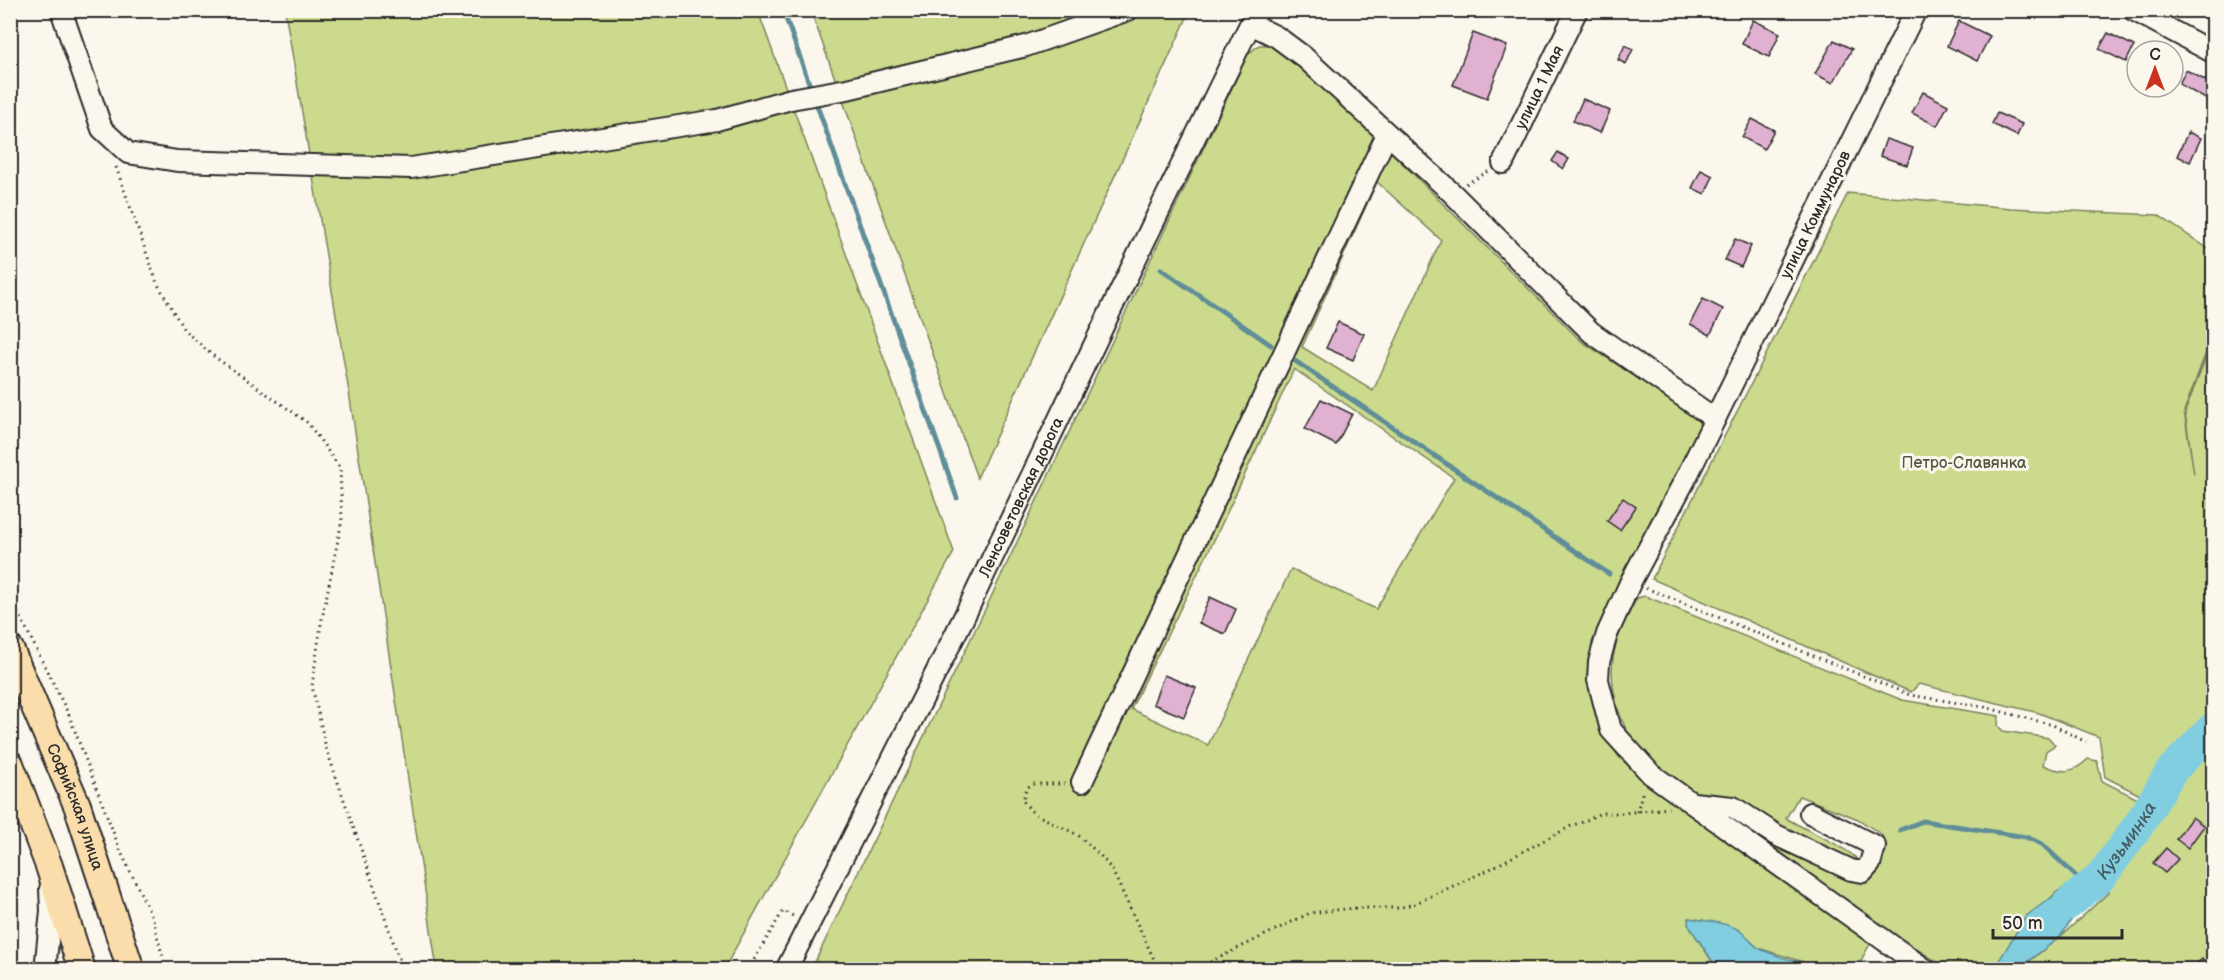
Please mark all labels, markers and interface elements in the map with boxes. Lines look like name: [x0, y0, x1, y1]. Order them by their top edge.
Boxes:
north arrow: [2125, 39, 2185, 99]
street label: улица 1 Мая: [1511, 42, 1568, 132]
text: С: [2149, 46, 2161, 65]
street label: улица Коммунаров: [1777, 147, 1855, 282]
street label: Ленсоветовская дорога: [974, 414, 1068, 581]
park label: Петро-Славянка: [1902, 454, 2027, 473]
street label: Софийская улица: [42, 741, 107, 873]
water label: Кузьминка: [2092, 798, 2161, 884]
scale bar: [1993, 902, 2122, 940]
text: 50 m: [2002, 913, 2043, 934]

